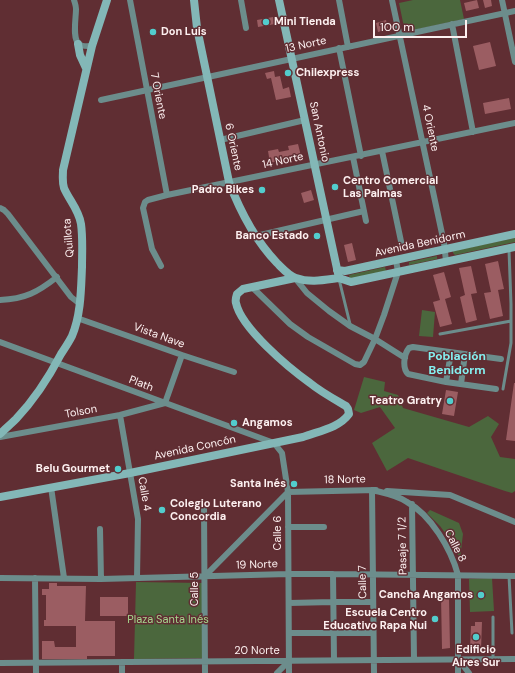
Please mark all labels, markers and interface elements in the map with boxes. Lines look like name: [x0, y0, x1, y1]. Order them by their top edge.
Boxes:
scale bar: [375, 12, 469, 38]
place label: Mini Tienda: [274, 15, 336, 29]
marker: Mini Tienda: [261, 17, 271, 27]
text: 100 m: [380, 19, 414, 35]
place label: Don Luis: [161, 25, 207, 39]
marker: Don Luis: [148, 27, 158, 37]
street label: 13 Norte: [284, 34, 328, 56]
place label: Chilexpress: [296, 66, 359, 80]
marker: Chilexpress: [283, 68, 293, 78]
street label: 7 Oriente: [147, 72, 169, 120]
street label: San Antonio: [306, 101, 332, 163]
street label: 4 Oriente: [419, 103, 441, 153]
street label: 6 Oriente: [222, 122, 244, 172]
street label: 14 Norte: [261, 150, 305, 172]
place label: Centro Comercial Las Palmas: [343, 174, 438, 200]
marker: Centro Comercial Las Palmas: [330, 182, 340, 192]
place label: Padro Bikes: [192, 183, 254, 197]
marker: Padro Bikes: [257, 185, 267, 195]
street label: Quillota: [61, 218, 77, 258]
street label: Avenida Benidorm: [373, 228, 467, 260]
place label: Banco Estado: [236, 229, 309, 243]
marker: Banco Estado: [312, 231, 322, 241]
street label: Vista Nave: [132, 321, 186, 351]
district label: Población Benidorm: [428, 350, 486, 378]
street label: Plath: [127, 373, 155, 395]
place label: Teatro Gratry: [370, 394, 442, 408]
marker: Teatro Gratry: [445, 396, 455, 406]
street label: Tolson: [64, 403, 98, 421]
place label: Angamos: [242, 416, 293, 430]
marker: Angamos: [229, 418, 239, 428]
street label: Avenida Concón: [153, 433, 237, 463]
place label: Belu Gourmet: [36, 462, 110, 476]
marker: Belu Gourmet: [113, 464, 123, 474]
street label: 18 Norte: [324, 473, 366, 487]
street label: Calle 4: [134, 476, 154, 512]
place label: Santa Inés: [230, 477, 286, 491]
marker: Santa Inés: [289, 479, 299, 489]
place label: Colegio Luterano Concordia: [170, 497, 262, 523]
marker: Colegio Luterano Concordia: [157, 505, 167, 515]
street label: Calle 6: [271, 516, 285, 550]
street label: Pasaje 7 1/2: [396, 517, 410, 575]
street label: Calle 8: [441, 528, 469, 564]
street label: 19 Norte: [236, 558, 278, 572]
street label: Calle 7: [356, 565, 370, 599]
street label: Calle 5: [188, 572, 202, 606]
place label: Cancha Angamos: [379, 588, 473, 602]
marker: Cancha Angamos: [476, 590, 486, 600]
place label: Escuela Centro Educativo Rapa Nui: [323, 606, 427, 632]
park label: Plaza Santa Inés: [127, 613, 209, 627]
marker: Escuela Centro Educativo Rapa Nui: [430, 614, 440, 624]
marker: Edificio Aires Sur: [471, 632, 481, 642]
place label: Edificio Aires Sur: [452, 643, 500, 669]
street label: 20 Norte: [234, 644, 280, 658]

